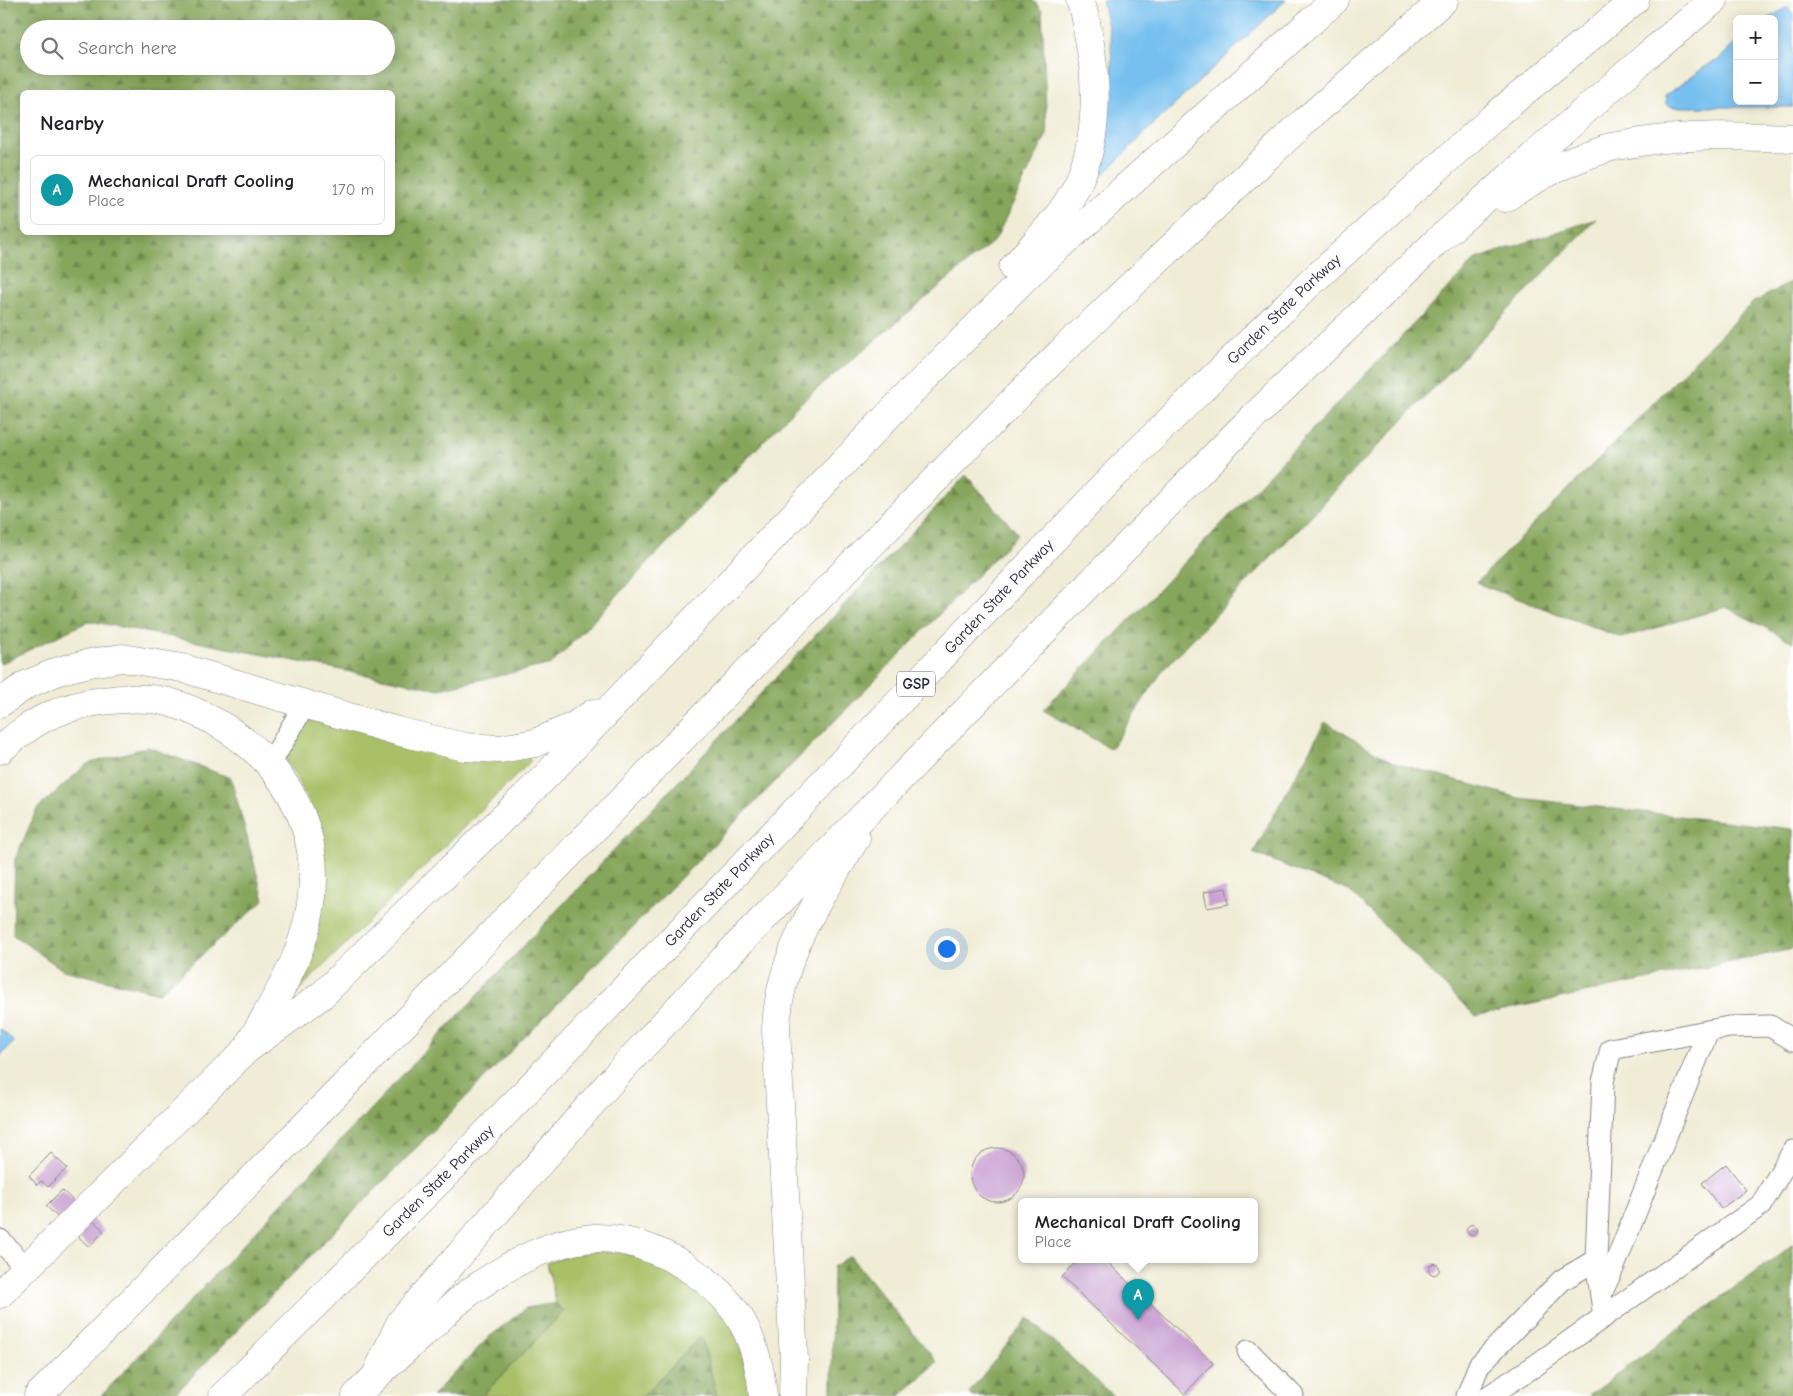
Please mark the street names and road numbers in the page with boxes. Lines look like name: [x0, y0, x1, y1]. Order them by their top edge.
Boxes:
street label: Garden State Parkway: [1224, 250, 1345, 368]
street label: Garden State Parkway: [941, 535, 1058, 658]
road number: GSP: [897, 672, 935, 696]
street label: Garden State Parkway: [661, 829, 779, 950]
street label: Garden State Parkway: [379, 1121, 498, 1241]

